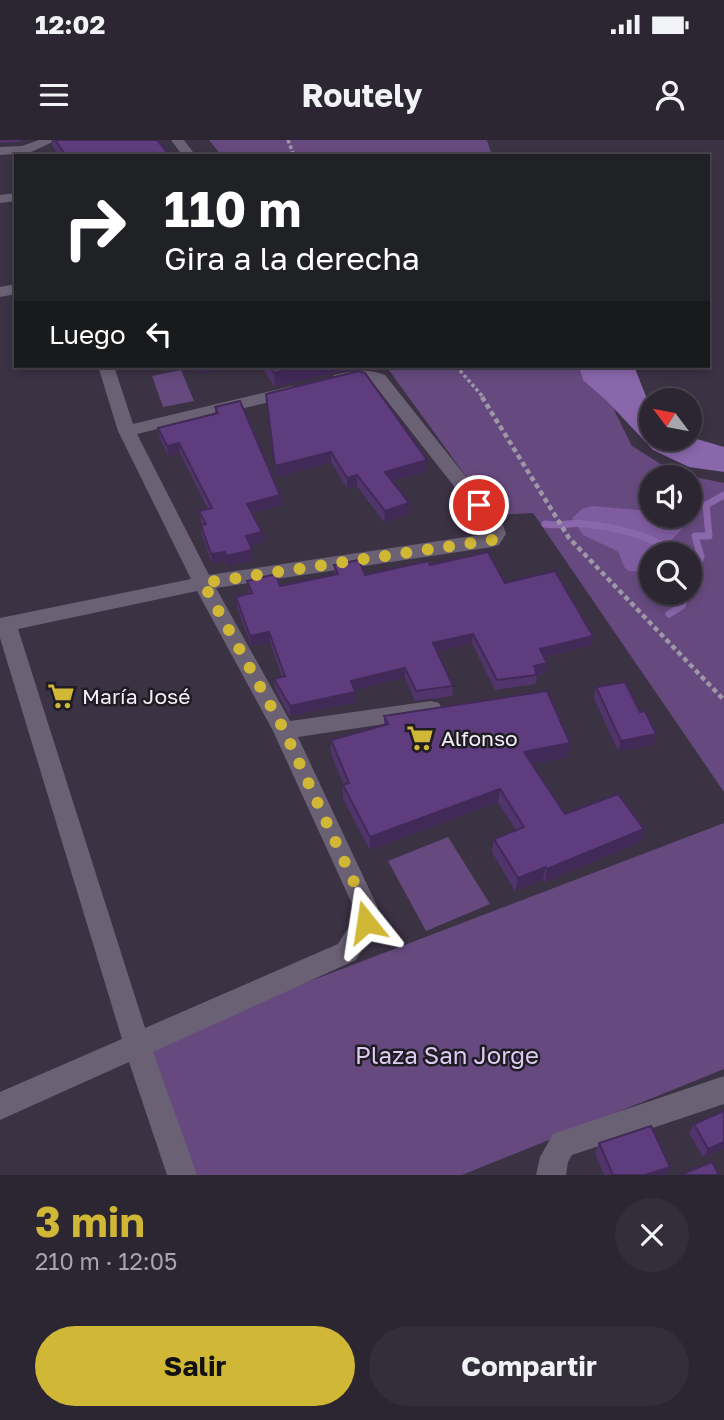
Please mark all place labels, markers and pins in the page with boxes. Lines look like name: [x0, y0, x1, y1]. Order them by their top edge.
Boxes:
pin: [449, 475, 509, 535]
supermarket icon: María José: [46, 681, 76, 711]
place label: María José: [82, 683, 190, 709]
supermarket icon: Alfonso: [405, 723, 435, 753]
place label: Alfonso: [441, 725, 518, 751]

